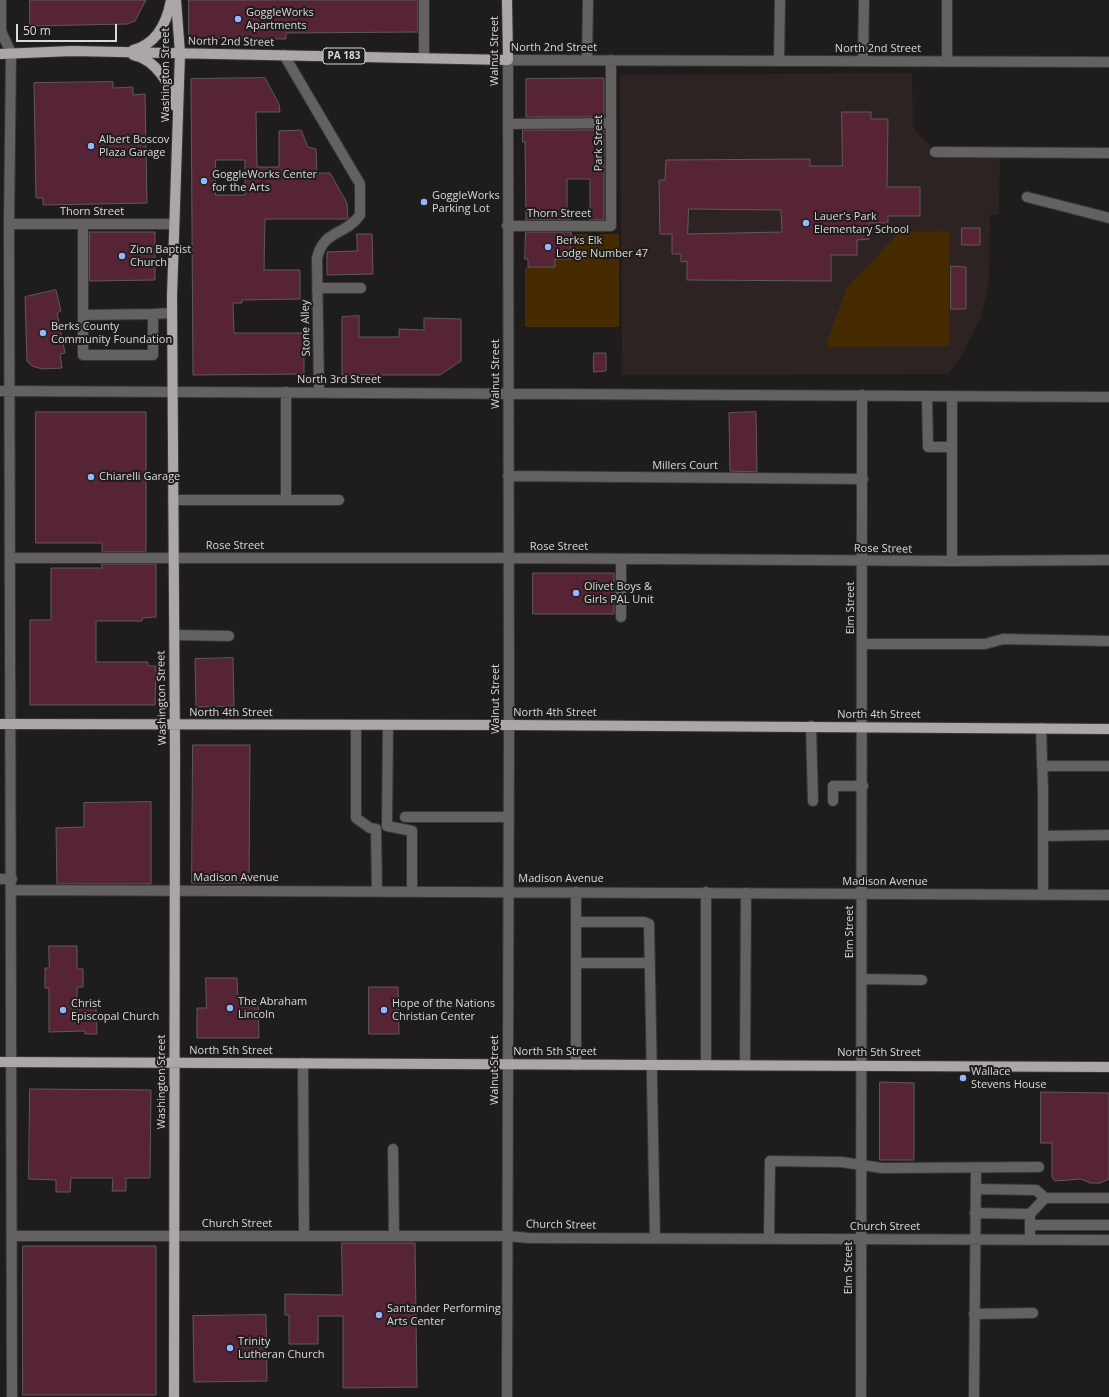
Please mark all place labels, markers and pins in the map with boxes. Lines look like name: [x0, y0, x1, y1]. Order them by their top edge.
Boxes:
place label: GoggleWorks Apartments: [246, 6, 314, 32]
marker: GoggleWorks Apartments: [233, 14, 243, 24]
place label: Albert Boscov Plaza Garage: [99, 133, 169, 159]
marker: Albert Boscov Plaza Garage: [86, 141, 96, 151]
place label: GoggleWorks Center for the Arts: [212, 168, 317, 194]
marker: GoggleWorks Center for the Arts: [199, 176, 209, 186]
place label: GoggleWorks Parking Lot: [432, 189, 500, 215]
marker: GoggleWorks Parking Lot: [419, 197, 429, 207]
place label: Lauer's Park Elementary School: [814, 210, 909, 236]
marker: Lauer's Park Elementary School: [801, 218, 811, 228]
place label: Berks Elk Lodge Number 47: [556, 234, 648, 260]
marker: Berks Elk Lodge Number 47: [543, 242, 553, 252]
place label: Zion Baptist Church: [130, 243, 191, 269]
marker: Zion Baptist Church: [117, 251, 127, 261]
place label: Berks County Community Foundation: [51, 320, 172, 346]
marker: Berks County Community Foundation: [38, 328, 48, 338]
place label: Chiarelli Garage: [99, 470, 180, 484]
marker: Chiarelli Garage: [86, 472, 96, 482]
place label: Olivet Boys & Girls PAL Unit: [584, 580, 654, 606]
marker: Olivet Boys & Girls PAL Unit: [571, 588, 581, 598]
place label: The Abraham Lincoln: [238, 995, 307, 1021]
place label: Christ Episcopal Church: [71, 997, 159, 1023]
place label: Hope of the Nations Christian Center: [392, 997, 495, 1023]
marker: The Abraham Lincoln: [225, 1003, 235, 1013]
marker: Christ Episcopal Church: [58, 1005, 68, 1015]
marker: Hope of the Nations Christian Center: [379, 1005, 389, 1015]
place label: Wallace Stevens House: [971, 1065, 1047, 1091]
marker: Wallace Stevens House: [958, 1073, 968, 1083]
place label: Santander Performing Arts Center: [387, 1302, 501, 1328]
marker: Santander Performing Arts Center: [374, 1310, 384, 1320]
place label: Trinity Lutheran Church: [238, 1335, 324, 1361]
marker: Trinity Lutheran Church: [225, 1343, 235, 1353]

